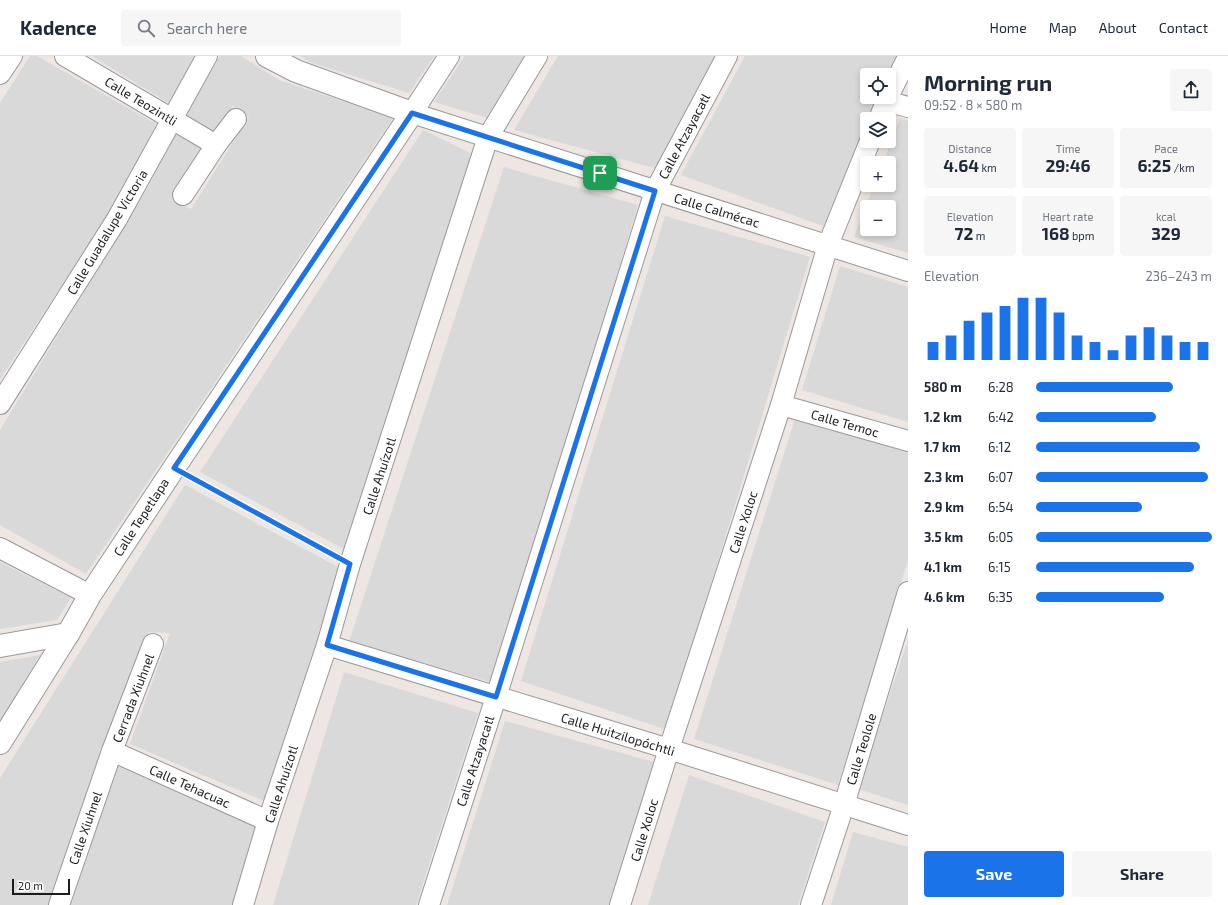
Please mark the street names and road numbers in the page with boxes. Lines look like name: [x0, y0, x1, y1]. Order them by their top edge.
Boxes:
street label: Calle Teozintli: [102, 73, 180, 129]
street label: Calle Atzayacatl: [655, 90, 713, 182]
street label: Calle Guadalupe Victoria: [63, 166, 151, 298]
street label: Calle Calmécac: [672, 189, 762, 231]
street label: Calle Temoc: [809, 406, 881, 440]
street label: Calle Ahuízotl: [359, 435, 399, 517]
street label: Calle Tepetlapa: [110, 475, 172, 559]
street label: Calle Xoloc: [725, 489, 761, 555]
street label: Cerrada Xiuhnel: [109, 651, 157, 745]
street label: Calle Huitzilopóchtli: [559, 709, 677, 759]
street label: Calle Teolole: [842, 711, 880, 787]
street label: Calle Atzayacatl: [453, 713, 497, 809]
street label: Calle Ahuízotl: [261, 743, 301, 825]
street label: Calle Tehacuac: [147, 761, 233, 811]
street label: Calle Xiuhnel: [65, 789, 105, 867]
street label: Calle Xoloc: [627, 797, 661, 863]

